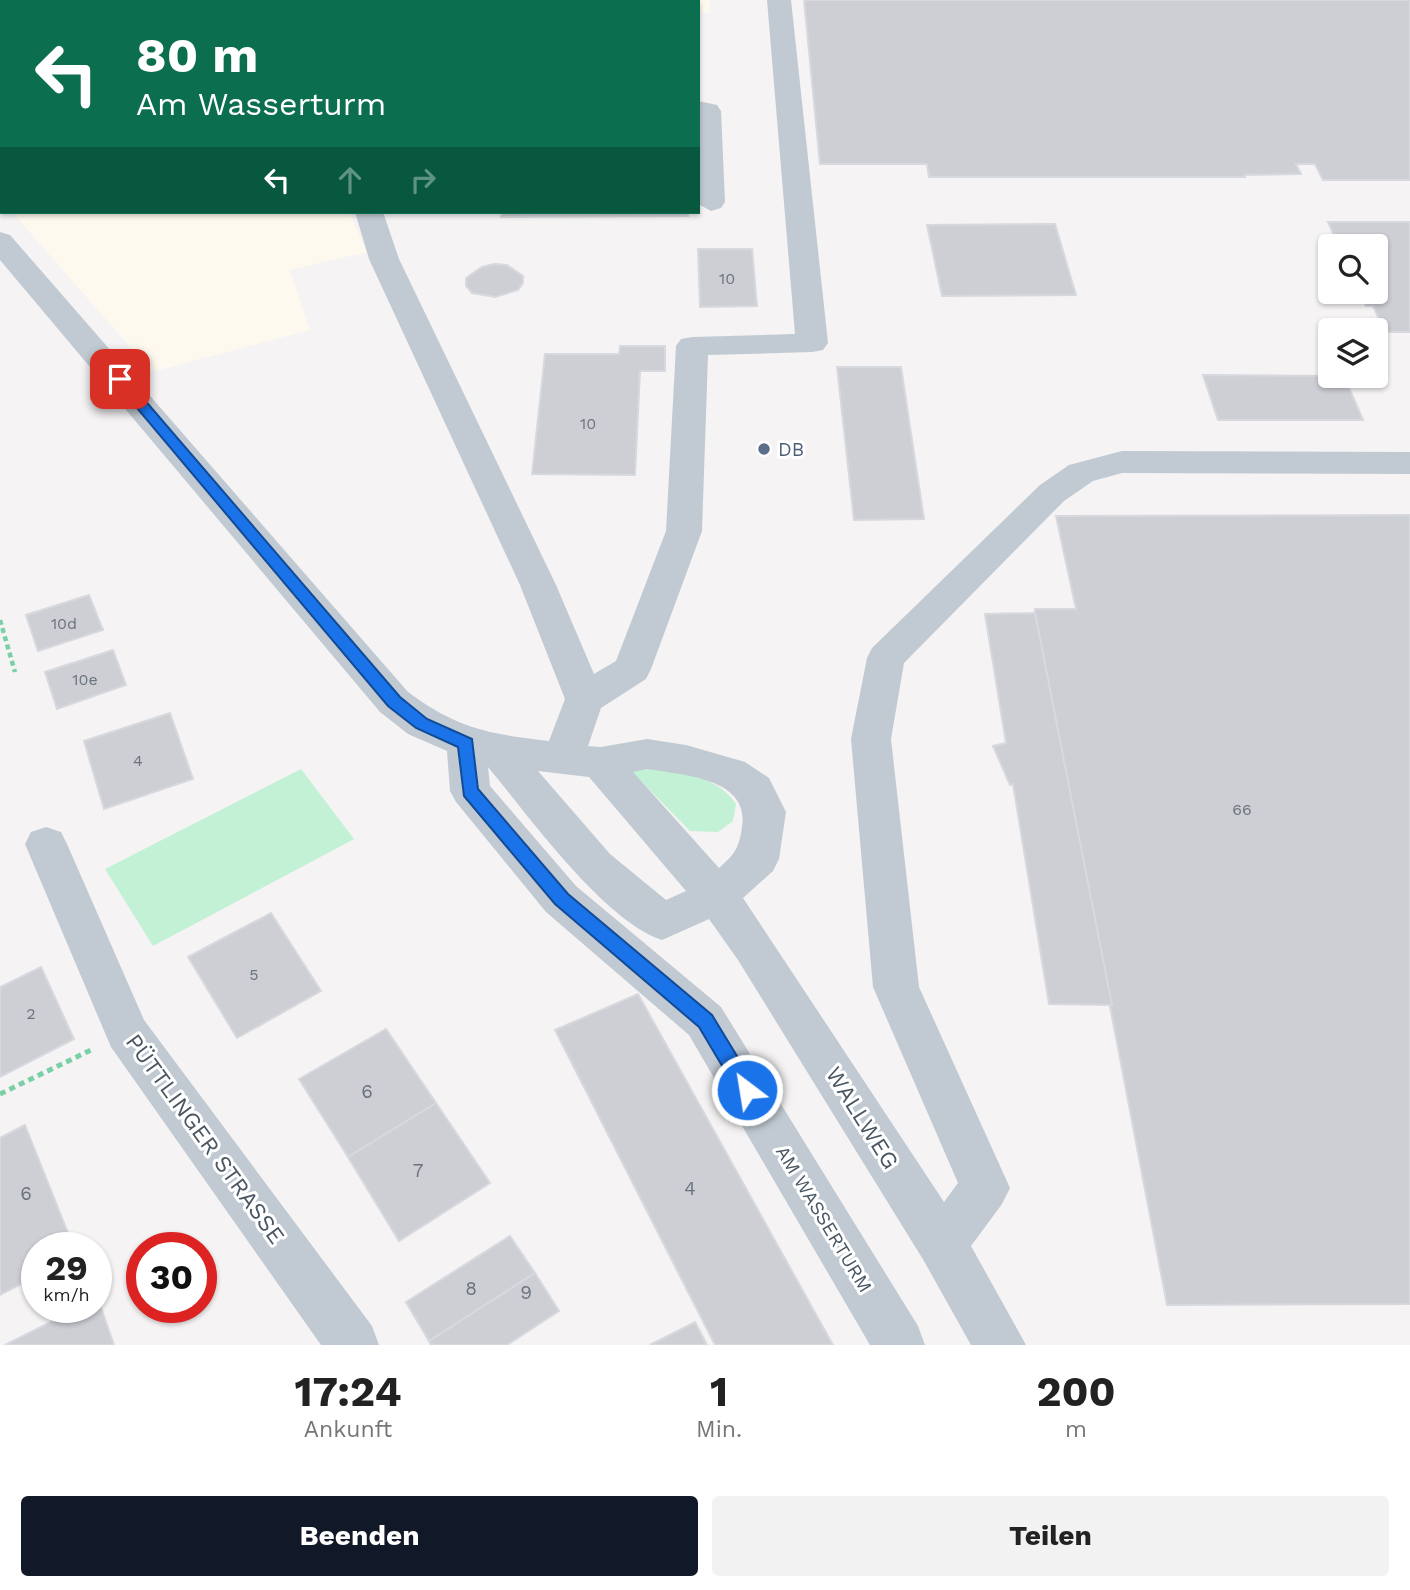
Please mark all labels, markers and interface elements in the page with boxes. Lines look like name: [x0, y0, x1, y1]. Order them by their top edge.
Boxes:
text: 80 m: [136, 26, 258, 84]
icon: left: [21, 28, 112, 119]
text: Am Wasserturm: [136, 85, 386, 123]
icon: left: [258, 161, 296, 199]
icon: ahead: [331, 161, 369, 199]
icon: right: [404, 161, 442, 199]
map controls: [1318, 234, 1388, 388]
button: search: [1318, 234, 1388, 304]
house number: 10: [719, 269, 735, 288]
button: layers: [1318, 318, 1388, 388]
pin: [90, 349, 150, 409]
icon: arrive: [101, 360, 139, 398]
house number: 10: [580, 414, 596, 433]
place label: DB: [778, 438, 804, 461]
marker: DB: [756, 441, 772, 457]
house number: 10d: [51, 614, 77, 633]
house number: 10e: [72, 670, 98, 689]
house number: 4: [133, 751, 143, 770]
house number: 66: [1232, 800, 1252, 819]
house number: 5: [249, 965, 259, 984]
house number: 2: [26, 1004, 36, 1023]
street label: PÜTTLINGER STRASSE: [120, 1029, 290, 1249]
position arrow: [710, 1053, 784, 1127]
street label: WALLWEG: [820, 1062, 904, 1174]
house number: 6: [361, 1080, 373, 1103]
street label: AM WASSERTURM: [771, 1141, 877, 1297]
house number: 7: [413, 1159, 423, 1182]
house number: 4: [684, 1177, 696, 1200]
house number: 6: [20, 1182, 32, 1205]
speed limit sign: 30: [126, 1232, 217, 1323]
text: 29: [45, 1247, 88, 1289]
house number: 8: [465, 1277, 477, 1300]
house number: 9: [520, 1281, 532, 1304]
text: km/h: [43, 1284, 90, 1305]
text: 17:24: [294, 1367, 402, 1416]
text: 1: [710, 1367, 728, 1416]
text: 200: [1036, 1367, 1116, 1416]
text: Ankunft: [304, 1416, 392, 1443]
text: Min.: [696, 1416, 742, 1443]
text: m: [1065, 1416, 1087, 1443]
button: Beenden: [21, 1496, 698, 1576]
button: Teilen: [712, 1496, 1389, 1576]

